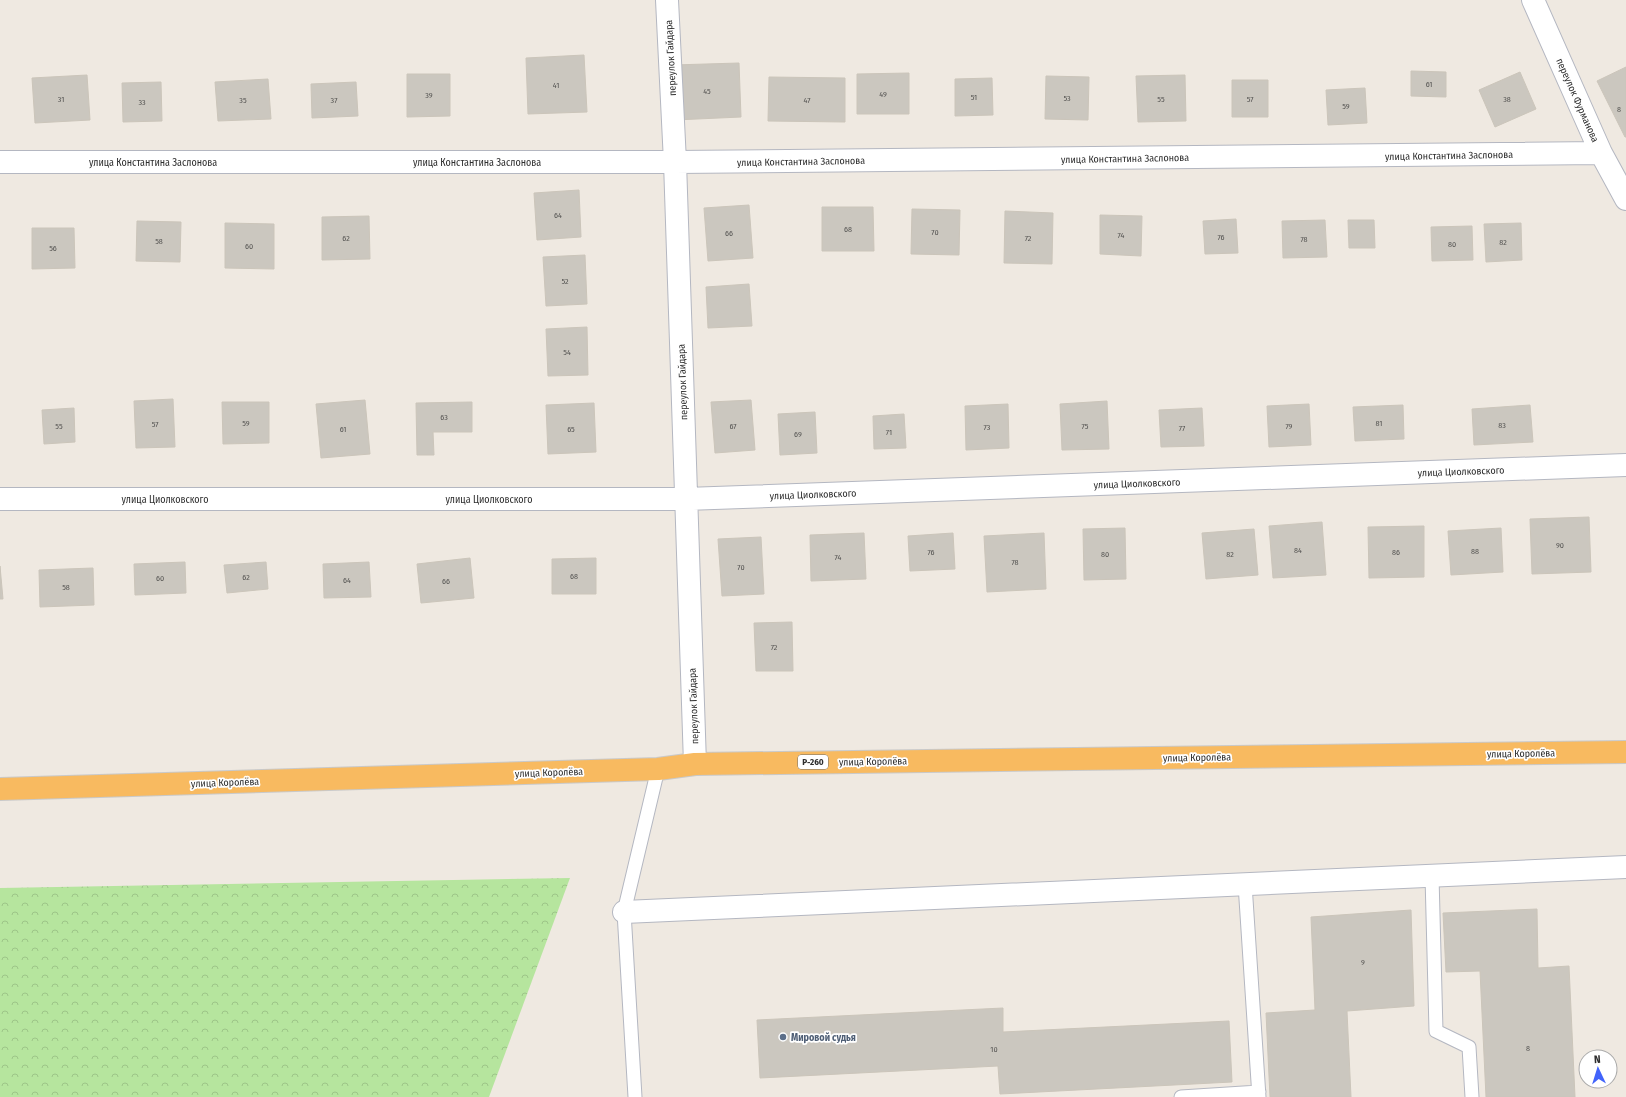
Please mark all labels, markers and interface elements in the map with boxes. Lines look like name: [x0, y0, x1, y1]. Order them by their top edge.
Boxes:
street label: переулок Гайдара: [663, 19, 679, 96]
street label: переулок Фурманова: [1553, 56, 1601, 144]
house number: 61: [1426, 80, 1432, 89]
house number: 41: [553, 81, 559, 90]
house number: 45: [703, 87, 711, 96]
house number: 49: [879, 90, 887, 99]
house number: 39: [425, 91, 433, 100]
house number: 51: [971, 93, 977, 102]
house number: 53: [1063, 94, 1071, 103]
house number: 31: [58, 95, 64, 104]
house number: 55: [1157, 95, 1165, 104]
house number: 57: [1247, 95, 1254, 104]
house number: 38: [1503, 95, 1511, 104]
house number: 35: [239, 96, 247, 105]
house number: 37: [331, 96, 338, 105]
house number: 47: [804, 96, 811, 105]
house number: 33: [138, 98, 146, 107]
house number: 59: [1342, 102, 1350, 111]
house number: 8: [1617, 105, 1621, 114]
street label: улица Константина Заслонова: [1385, 149, 1513, 163]
street label: улица Константина Заслонова: [1061, 152, 1189, 166]
street label: улица Константина Заслонова: [737, 155, 865, 169]
street label: улица Константина Заслонова: [89, 157, 217, 169]
street label: улица Константина Заслонова: [413, 157, 541, 169]
house number: 64: [554, 211, 562, 220]
house number: 68: [844, 225, 852, 234]
house number: 70: [931, 228, 939, 237]
house number: 66: [725, 229, 733, 238]
house number: 74: [1118, 231, 1125, 240]
house number: 76: [1217, 233, 1225, 242]
house number: 62: [342, 234, 350, 243]
house number: 72: [1025, 234, 1032, 243]
house number: 78: [1300, 235, 1308, 244]
house number: 58: [155, 237, 163, 246]
house number: 82: [1499, 238, 1507, 247]
house number: 80: [1448, 240, 1456, 249]
house number: 60: [245, 242, 253, 251]
house number: 56: [49, 244, 57, 253]
house number: 52: [561, 277, 569, 286]
street label: переулок Гайдара: [676, 344, 690, 420]
house number: 54: [563, 348, 571, 357]
house number: 63: [440, 413, 448, 422]
house number: 59: [242, 419, 250, 428]
house number: 81: [1376, 419, 1382, 428]
house number: 57: [152, 420, 159, 429]
house number: 83: [1498, 421, 1506, 430]
house number: 55: [55, 422, 63, 431]
house number: 67: [729, 422, 737, 431]
house number: 75: [1082, 422, 1089, 431]
house number: 79: [1285, 422, 1293, 431]
house number: 73: [984, 423, 991, 432]
house number: 77: [1179, 424, 1186, 433]
house number: 61: [340, 425, 346, 434]
house number: 65: [567, 425, 575, 434]
house number: 71: [886, 428, 892, 437]
house number: 69: [794, 430, 802, 439]
street label: улица Циолковского: [1417, 464, 1505, 480]
street label: улица Циолковского: [1093, 476, 1181, 492]
street label: улица Циолковского: [769, 487, 857, 503]
street label: улица Циолковского: [122, 494, 208, 506]
street label: улица Циолковского: [446, 494, 532, 506]
house number: 90: [1556, 541, 1564, 550]
house number: 84: [1294, 546, 1302, 555]
house number: 88: [1471, 547, 1479, 556]
house number: 76: [927, 548, 935, 557]
house number: 86: [1392, 548, 1400, 557]
house number: 80: [1101, 550, 1109, 559]
house number: 82: [1226, 550, 1234, 559]
house number: 74: [835, 553, 842, 562]
house number: 78: [1011, 558, 1019, 567]
house number: 70: [737, 563, 745, 572]
house number: 68: [570, 572, 578, 581]
house number: 62: [242, 573, 250, 582]
house number: 60: [156, 574, 164, 583]
house number: 64: [343, 576, 351, 585]
house number: 66: [442, 577, 450, 586]
house number: 58: [62, 583, 70, 592]
house number: 72: [771, 643, 778, 652]
street label: переулок Гайдара: [687, 668, 701, 744]
street label: улица Королёва: [1487, 747, 1555, 761]
street label: улица Королёва: [1163, 751, 1231, 765]
road number: Р-260: [798, 755, 828, 769]
street label: улица Королёва: [839, 755, 907, 769]
street label: улица Королёва: [515, 766, 583, 780]
street label: улица Королёва: [191, 776, 259, 790]
house number: 9: [1361, 958, 1365, 967]
marker: Мировой судья: [778, 1032, 788, 1042]
place label: Мировой судья: [791, 1032, 856, 1044]
house number: 8: [1526, 1044, 1530, 1053]
house number: 10: [990, 1045, 998, 1054]
north arrow: [1578, 1049, 1618, 1089]
text: N: [1594, 1053, 1601, 1066]

